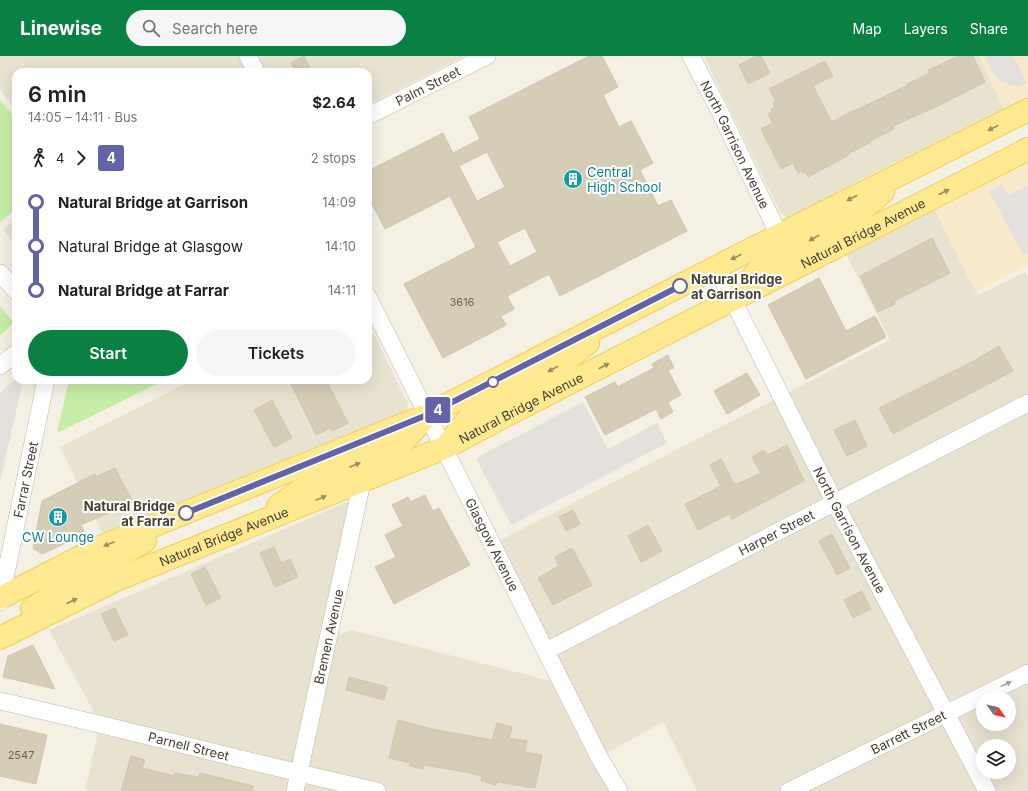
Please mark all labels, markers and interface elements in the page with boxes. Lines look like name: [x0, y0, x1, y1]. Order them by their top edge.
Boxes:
search box: [126, 10, 406, 46]
text: Linewise: [20, 17, 102, 40]
icon: search: [140, 17, 162, 39]
text: Search here: [172, 19, 258, 38]
text: Map: [853, 20, 882, 37]
text: Layers: [904, 20, 948, 37]
text: Share: [970, 20, 1008, 37]
street label: Palm Street: [393, 63, 463, 109]
street label: North Garrison Avenue: [697, 78, 773, 211]
text: 6 min: [28, 81, 87, 107]
text: $2.64: [312, 93, 356, 112]
text: 14:05 – 14:11 · Bus: [28, 109, 137, 125]
one-way arrow: [987, 124, 999, 131]
icon: walk: [28, 147, 50, 169]
icon: forward: [70, 147, 92, 169]
text: 4: [106, 149, 116, 166]
text: 4: [56, 150, 64, 166]
text: 2 stops: [311, 150, 356, 166]
place label: Central High School: [587, 164, 661, 195]
building icon: Central High School: [562, 168, 584, 190]
one-way arrow: [938, 189, 950, 195]
text: Natural Bridge at Garrison: [58, 193, 248, 212]
text: 14:09: [322, 194, 356, 210]
street label: Natural Bridge Avenue: [798, 195, 928, 272]
one-way arrow: [846, 195, 858, 201]
one-way arrow: [808, 235, 819, 241]
text: Natural Bridge at Glasgow: [58, 237, 243, 256]
text: 14:10: [325, 238, 356, 254]
one-way arrow: [730, 254, 742, 260]
place label: Natural Bridge at Garrison: [691, 271, 782, 302]
marker: Natural Bridge at Garrison: [672, 278, 688, 294]
text: Natural Bridge at Farrar: [58, 281, 229, 300]
text: 14:11: [328, 282, 356, 298]
house number: 3616: [450, 295, 475, 309]
button: Start: [28, 330, 188, 376]
button: Tickets: [196, 330, 356, 376]
one-way arrow: [598, 362, 609, 369]
one-way arrow: [547, 366, 559, 372]
street label: Natural Bridge Avenue: [456, 369, 586, 447]
unlabelled marker: [487, 376, 499, 388]
line badge: 4: [425, 397, 451, 423]
text: 4: [433, 401, 443, 418]
street label: Farrar Street: [10, 440, 41, 519]
one-way arrow: [349, 462, 361, 469]
street label: North Garrison Avenue: [810, 464, 889, 596]
one-way arrow: [316, 494, 328, 500]
street label: Glasgow Avenue: [462, 495, 522, 594]
place label: Natural Bridge at Farrar: [84, 498, 176, 529]
street label: Natural Bridge Avenue: [157, 503, 291, 570]
marker: Natural Bridge at Farrar: [178, 505, 194, 521]
building icon: CW Lounge: [47, 506, 69, 528]
street label: Harper Street: [736, 506, 817, 559]
place label: CW Lounge: [22, 529, 94, 545]
one-way arrow: [103, 541, 115, 547]
street label: Bremen Avenue: [310, 588, 347, 686]
one-way arrow: [66, 598, 78, 605]
one-way arrow: [1000, 681, 1012, 687]
north arrow: [976, 691, 1016, 731]
map controls: [976, 691, 1016, 779]
street label: Barrett Street: [868, 707, 948, 757]
street label: Parnell Street: [147, 728, 231, 764]
button: layers: [976, 739, 1016, 779]
house number: 2547: [8, 748, 34, 762]

